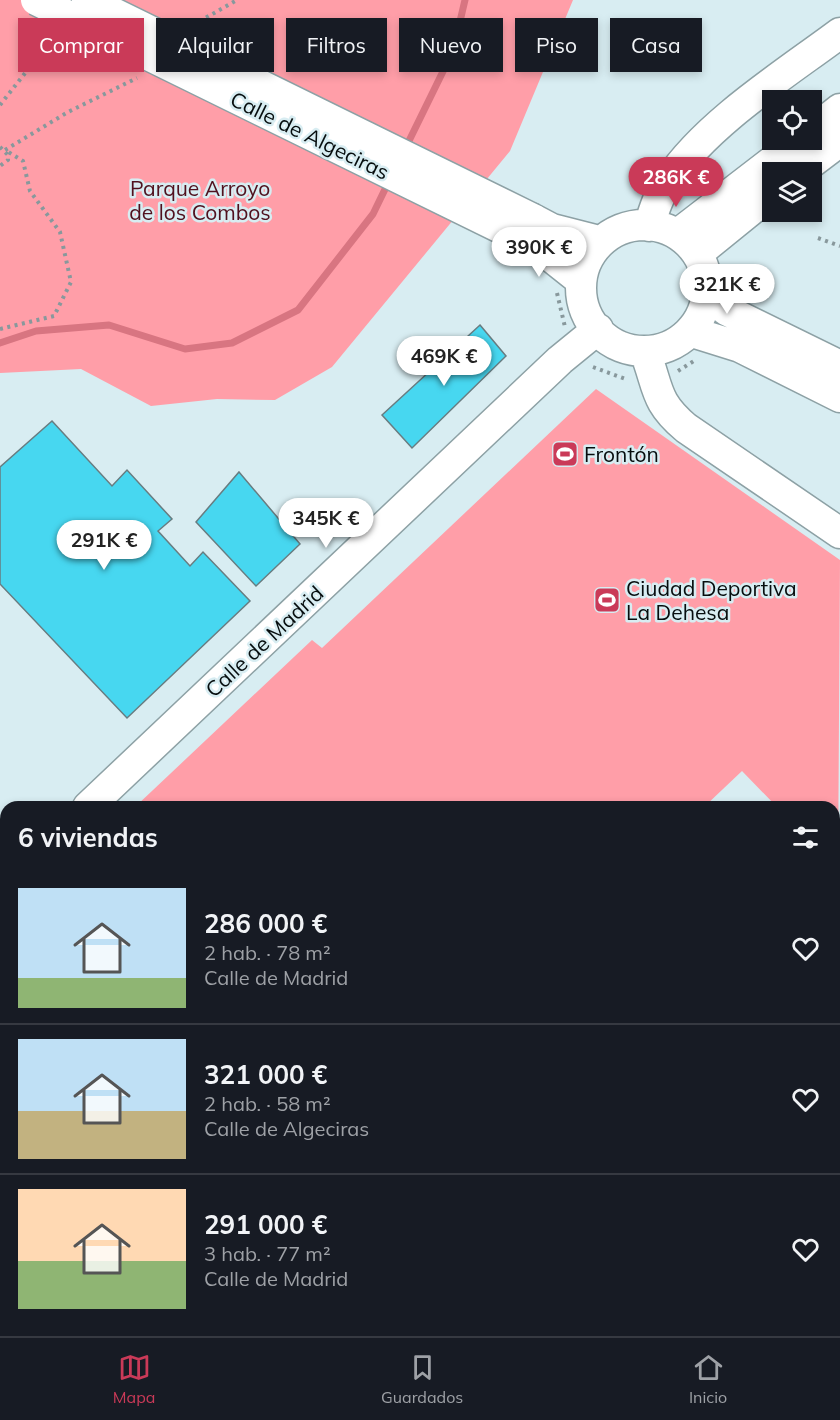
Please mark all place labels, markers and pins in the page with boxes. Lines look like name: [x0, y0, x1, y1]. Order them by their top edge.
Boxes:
pin: 286K €: [627, 157, 725, 208]
pin: 390K €: [490, 227, 588, 278]
pin: 321K €: [678, 264, 776, 315]
pin: 469K €: [395, 336, 493, 387]
sports icon: Frontón: [550, 439, 580, 469]
place label: Frontón: [584, 441, 659, 467]
pin: 345K €: [277, 498, 375, 549]
pin: 291K €: [55, 520, 153, 571]
place label: Ciudad Deportiva La Dehesa: [626, 575, 797, 625]
sports icon: Ciudad Deportiva La Dehesa: [592, 585, 622, 615]

